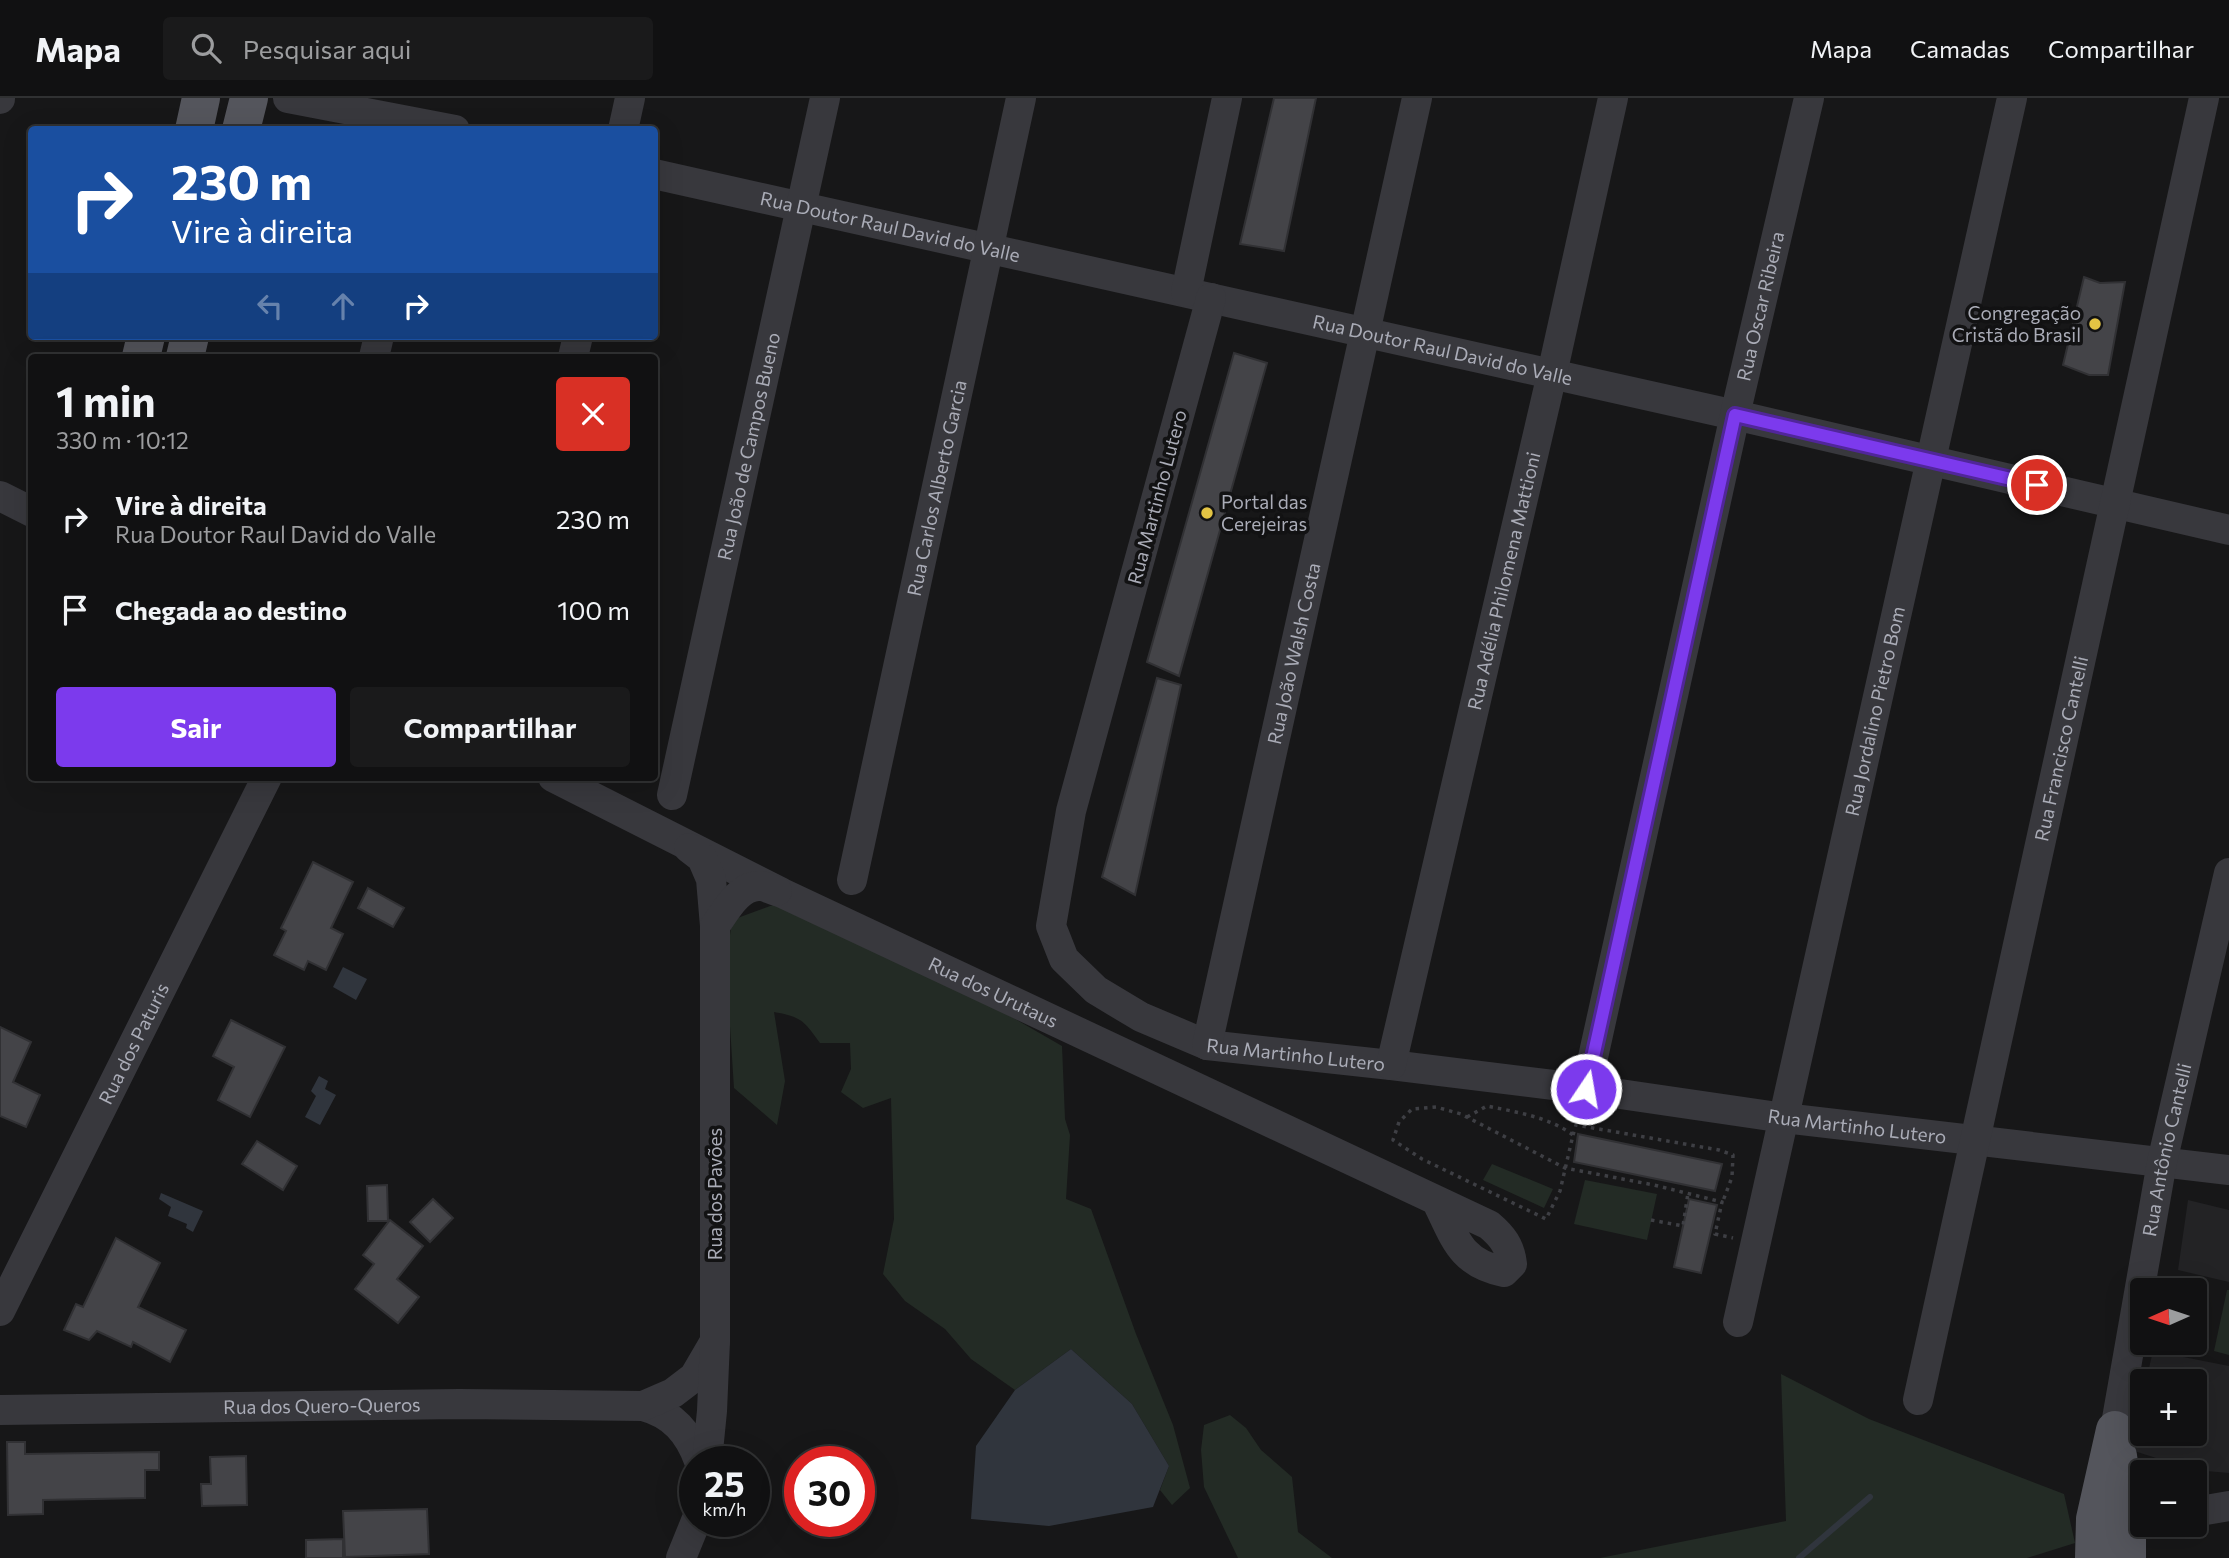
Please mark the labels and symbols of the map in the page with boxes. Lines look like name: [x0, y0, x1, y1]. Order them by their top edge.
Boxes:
street label: Rua Doutor Raul David do Valle: [758, 186, 1022, 266]
street label: Rua Oscar Ribeira: [1731, 229, 1788, 383]
place label: Congregação Cristã do Brasil: [1952, 301, 2081, 346]
street label: Rua Doutor Raul David do Valle: [1311, 309, 1575, 389]
marker: Congregação Cristã do Brasil: [2087, 316, 2103, 332]
street label: Rua João de Campos Bueno: [712, 330, 784, 562]
street label: Rua Carlos Alberto Garcia: [902, 378, 971, 598]
street label: Rua Martinho Lutero: [1122, 407, 1191, 587]
street label: Rua Adélia Philomena Mattioni: [1462, 449, 1544, 712]
pin: [2007, 455, 2067, 515]
place label: Portal das Cerejeiras: [1221, 490, 1307, 535]
marker: Portal das Cerejeiras: [1199, 505, 1215, 521]
street label: Rua João Walsh Costa: [1262, 560, 1325, 746]
street label: Rua Jordalino Pietro Bom: [1840, 604, 1909, 818]
street label: Rua Francisco Cantelli: [2029, 654, 2092, 843]
street label: Rua dos Urutaus: [925, 951, 1062, 1032]
street label: Rua dos Paturis: [93, 979, 173, 1108]
street label: Rua Martinho Lutero: [1205, 1033, 1386, 1075]
position arrow: [1549, 1052, 1623, 1126]
street label: Rua Antônio Cantelli: [2137, 1061, 2196, 1238]
street label: Rua Martinho Lutero: [1766, 1104, 1948, 1148]
street label: Rua dos Pavões: [703, 1128, 726, 1260]
north arrow: [2130, 1278, 2207, 1354]
street label: Rua dos Quero-Queros: [223, 1393, 421, 1418]
speed limit sign: 30: [784, 1446, 875, 1537]

